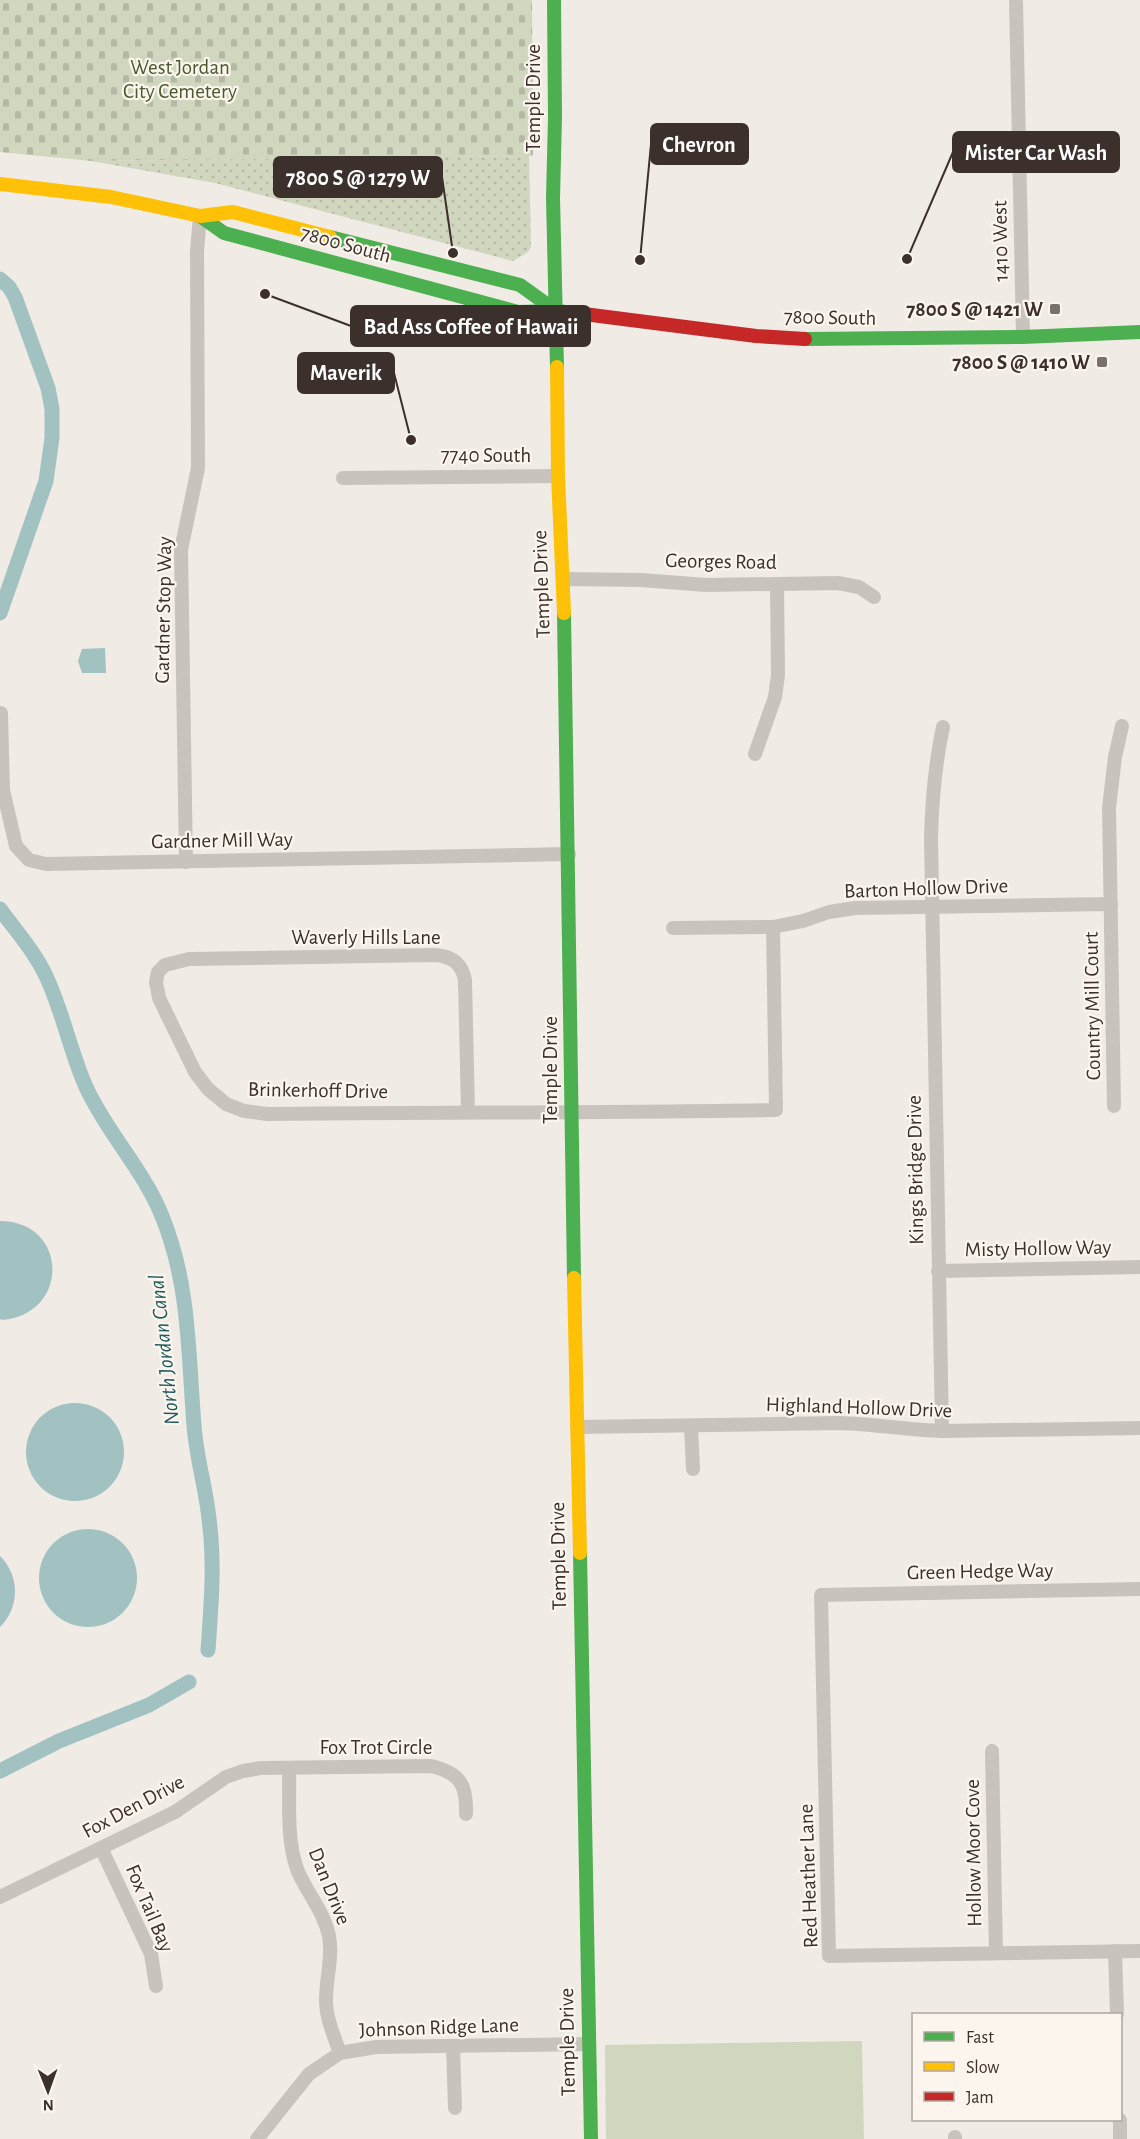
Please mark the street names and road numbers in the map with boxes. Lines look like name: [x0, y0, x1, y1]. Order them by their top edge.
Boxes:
street label: Temple Drive: [523, 44, 544, 152]
street label: 1410 West: [989, 200, 1012, 282]
street label: 7800 South: [298, 222, 393, 267]
street label: 7800 South: [784, 306, 876, 329]
street label: 7740 South: [441, 445, 531, 466]
street label: Temple Drive: [529, 530, 554, 638]
street label: Gardner Stop Way: [152, 536, 175, 684]
street label: Georges Road: [665, 550, 777, 573]
street label: Gardner Mill Way: [151, 829, 293, 852]
street label: Barton Hollow Drive: [844, 875, 1008, 902]
street label: Waverly Hills Lane: [291, 927, 441, 948]
street label: Country Mill Court: [1081, 931, 1104, 1080]
street label: Temple Drive: [540, 1016, 561, 1124]
street label: Brinkerhoff Drive: [248, 1079, 388, 1102]
street label: Kings Bridge Drive: [904, 1095, 927, 1245]
street label: Misty Hollow Way: [964, 1237, 1112, 1260]
street label: Highland Hollow Drive: [765, 1394, 952, 1421]
street label: Temple Drive: [547, 1502, 570, 1610]
street label: Green Hedge Way: [907, 1560, 1053, 1583]
street label: Fox Trot Circle: [320, 1737, 432, 1758]
street label: Fox Den Drive: [79, 1771, 188, 1842]
street label: Hollow Moor Cove: [962, 1779, 985, 1927]
street label: Red Heather Lane: [795, 1803, 822, 1949]
street label: Dan Drive: [305, 1845, 354, 1928]
street label: Fox Tail Bay: [122, 1861, 177, 1955]
street label: Temple Drive: [556, 1988, 579, 2096]
street label: Johnson Ridge Lane: [359, 2014, 519, 2041]

